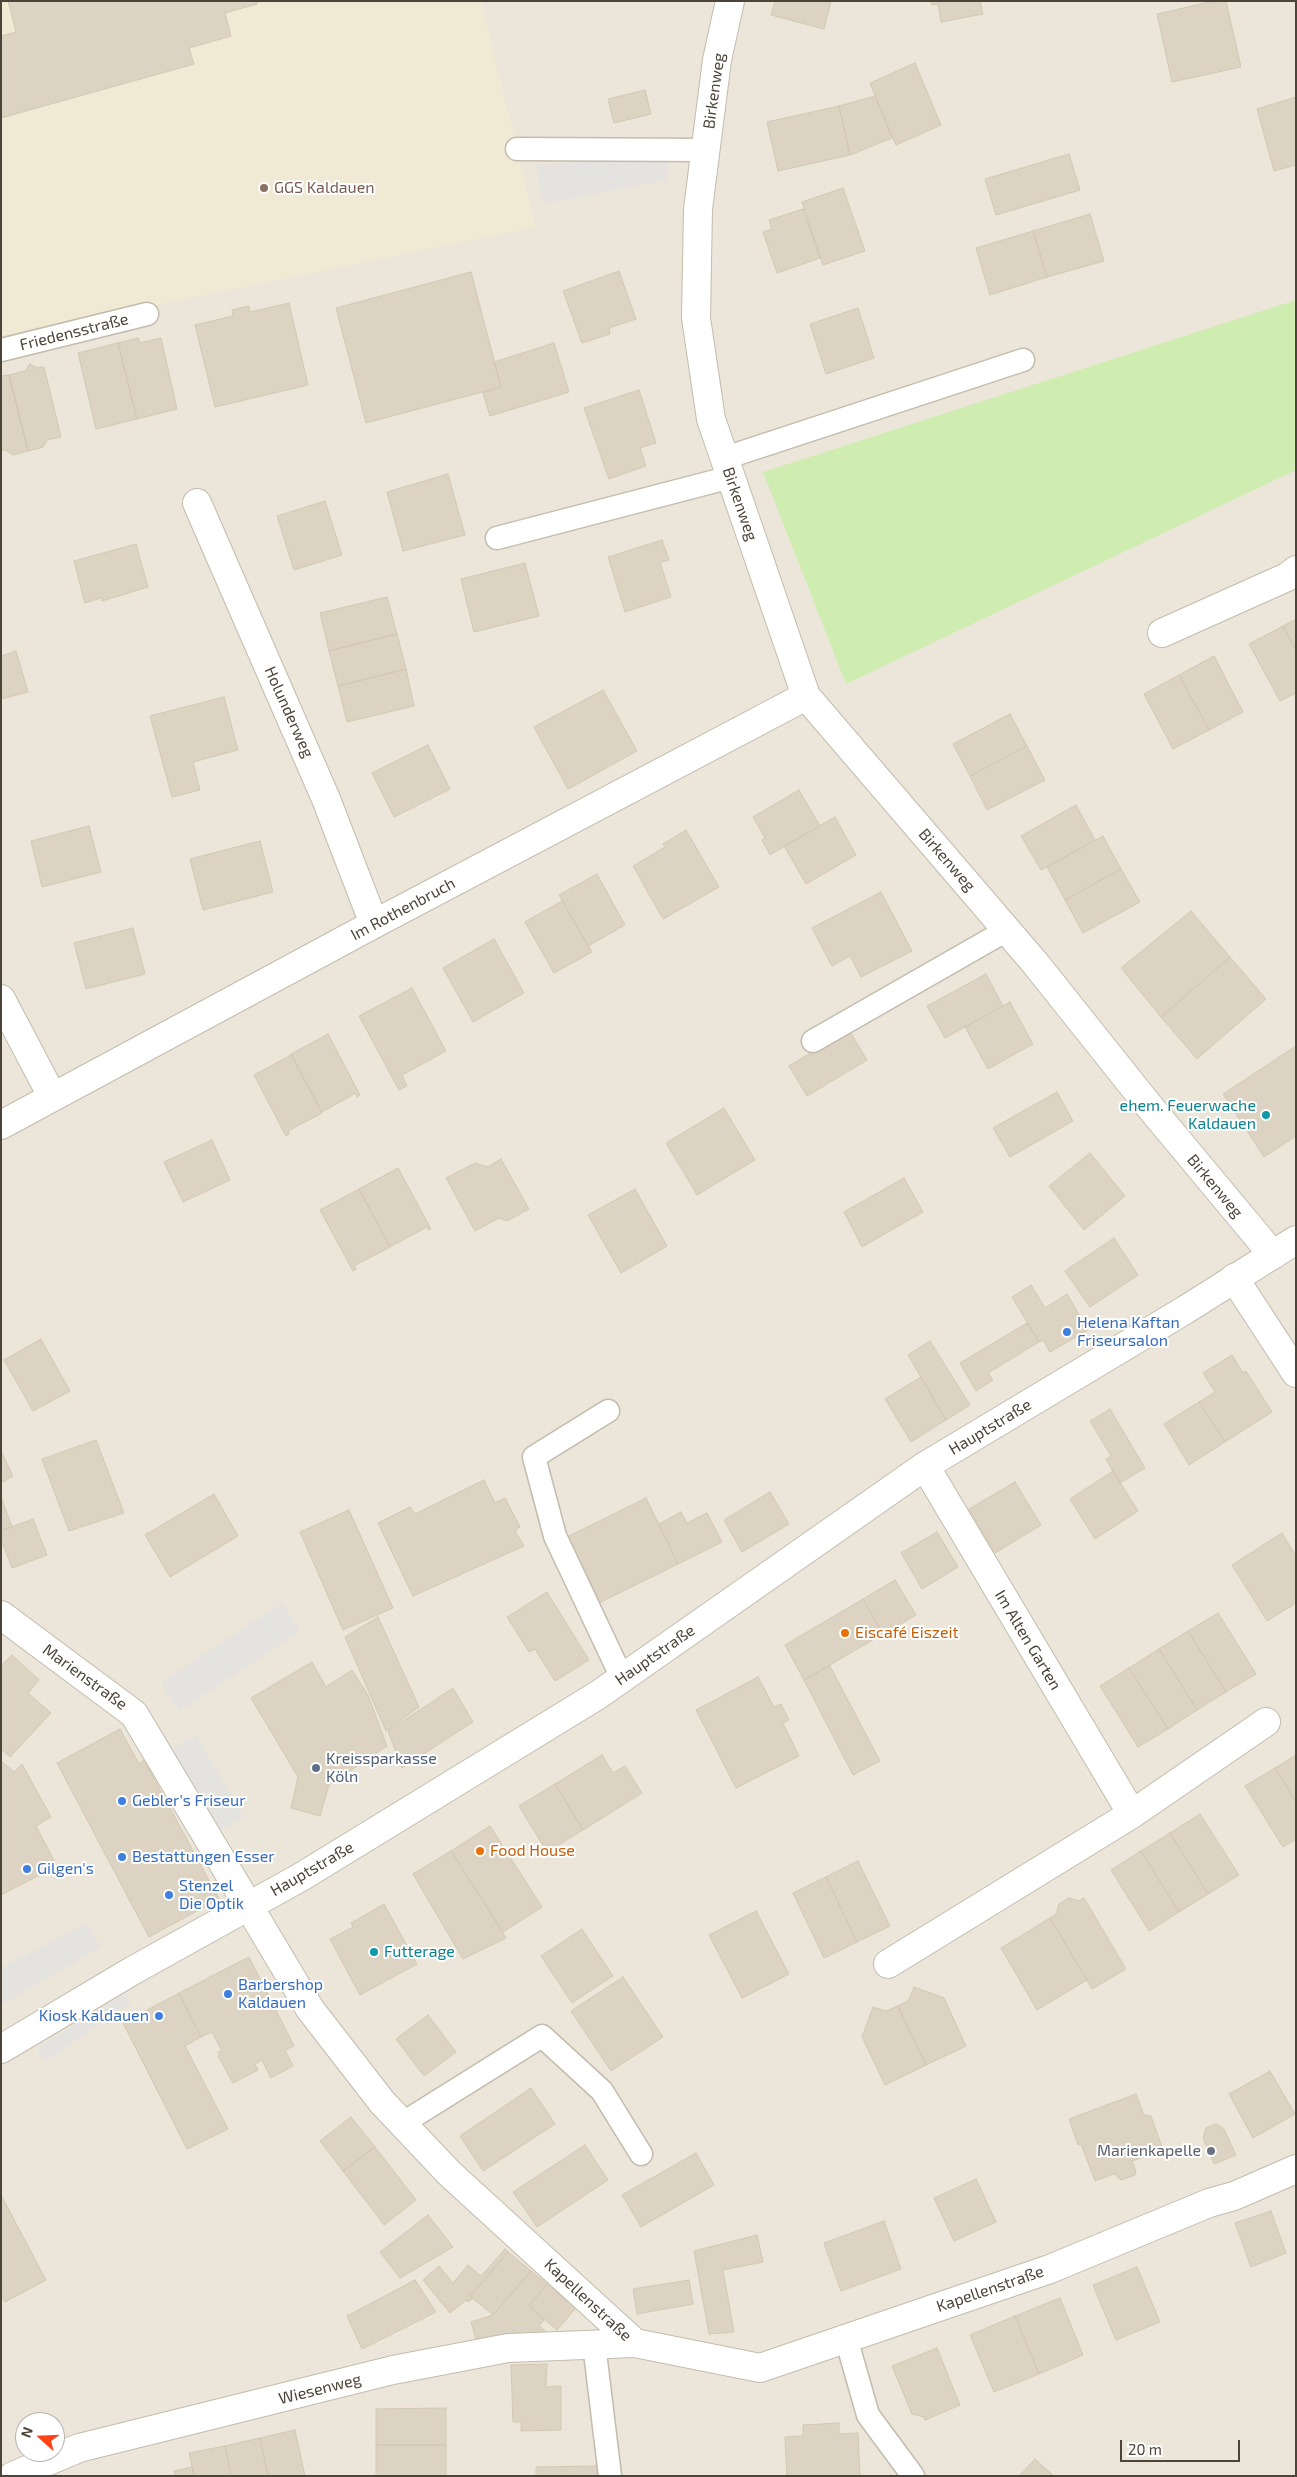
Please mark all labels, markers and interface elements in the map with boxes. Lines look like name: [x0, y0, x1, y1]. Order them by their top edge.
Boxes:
street label: Birkenweg: [699, 52, 729, 130]
place label: GGS Kaldauen: [274, 178, 375, 198]
marker: GGS Kaldauen: [258, 182, 270, 194]
street label: Friedensstraße: [18, 309, 130, 355]
street label: Birkenweg: [718, 465, 762, 543]
street label: Holunderweg: [260, 663, 318, 761]
street label: Birkenweg: [915, 825, 979, 895]
street label: Im Rothenbruch: [347, 873, 459, 945]
place label: ehem. Feuerwache Kaldauen: [1120, 1096, 1256, 1134]
marker: ehem. Feuerwache Kaldauen: [1260, 1109, 1272, 1121]
street label: Birkenweg: [1183, 1150, 1247, 1222]
place label: Helena Kaftan Friseursalon: [1077, 1313, 1180, 1351]
marker: Helena Kaftan Friseursalon: [1061, 1326, 1073, 1338]
street label: Hauptstraße: [945, 1395, 1035, 1459]
street label: Im Alten Garten: [991, 1587, 1065, 1693]
street label: Hauptstraße: [611, 1621, 699, 1689]
place label: Eiscafé Eiszeit: [855, 1623, 959, 1643]
marker: Eiscafé Eiszeit: [839, 1627, 851, 1639]
street label: Marienstraße: [39, 1640, 131, 1714]
place label: Kreissparkasse Köln: [326, 1749, 437, 1787]
marker: Kreissparkasse Köln: [310, 1762, 322, 1774]
place label: Gebler's Friseur: [132, 1791, 246, 1811]
marker: Gebler's Friseur: [116, 1795, 128, 1807]
street label: Hauptstraße: [267, 1837, 357, 1901]
place label: Food House: [490, 1841, 575, 1861]
marker: Food House: [474, 1845, 486, 1857]
place label: Bestattungen Esser: [132, 1847, 275, 1867]
marker: Bestattungen Esser: [116, 1851, 128, 1863]
place label: Gilgen's: [37, 1859, 94, 1879]
marker: Gilgen's: [21, 1863, 33, 1875]
place label: Stenzel Die Optik: [179, 1876, 244, 1914]
marker: Stenzel Die Optik: [163, 1889, 175, 1901]
place label: Futterage: [384, 1942, 455, 1962]
marker: Futterage: [368, 1946, 380, 1958]
place label: Barbershop Kaldauen: [238, 1975, 323, 2013]
marker: Barbershop Kaldauen: [222, 1988, 234, 2000]
place label: Kiosk Kaldauen: [39, 2006, 149, 2026]
marker: Kiosk Kaldauen: [153, 2010, 165, 2022]
place label: Marienkapelle: [1097, 2141, 1201, 2161]
marker: Marienkapelle: [1205, 2145, 1217, 2157]
street label: Kapellenstraße: [540, 2255, 636, 2345]
street label: Kapellenstraße: [934, 2262, 1046, 2316]
street label: Wiesenweg: [277, 2369, 363, 2409]
north arrow: [15, 2412, 65, 2462]
text: N: [17, 2424, 36, 2440]
scale bar: [1122, 2430, 1242, 2462]
text: 20 m: [1128, 2440, 1162, 2458]

